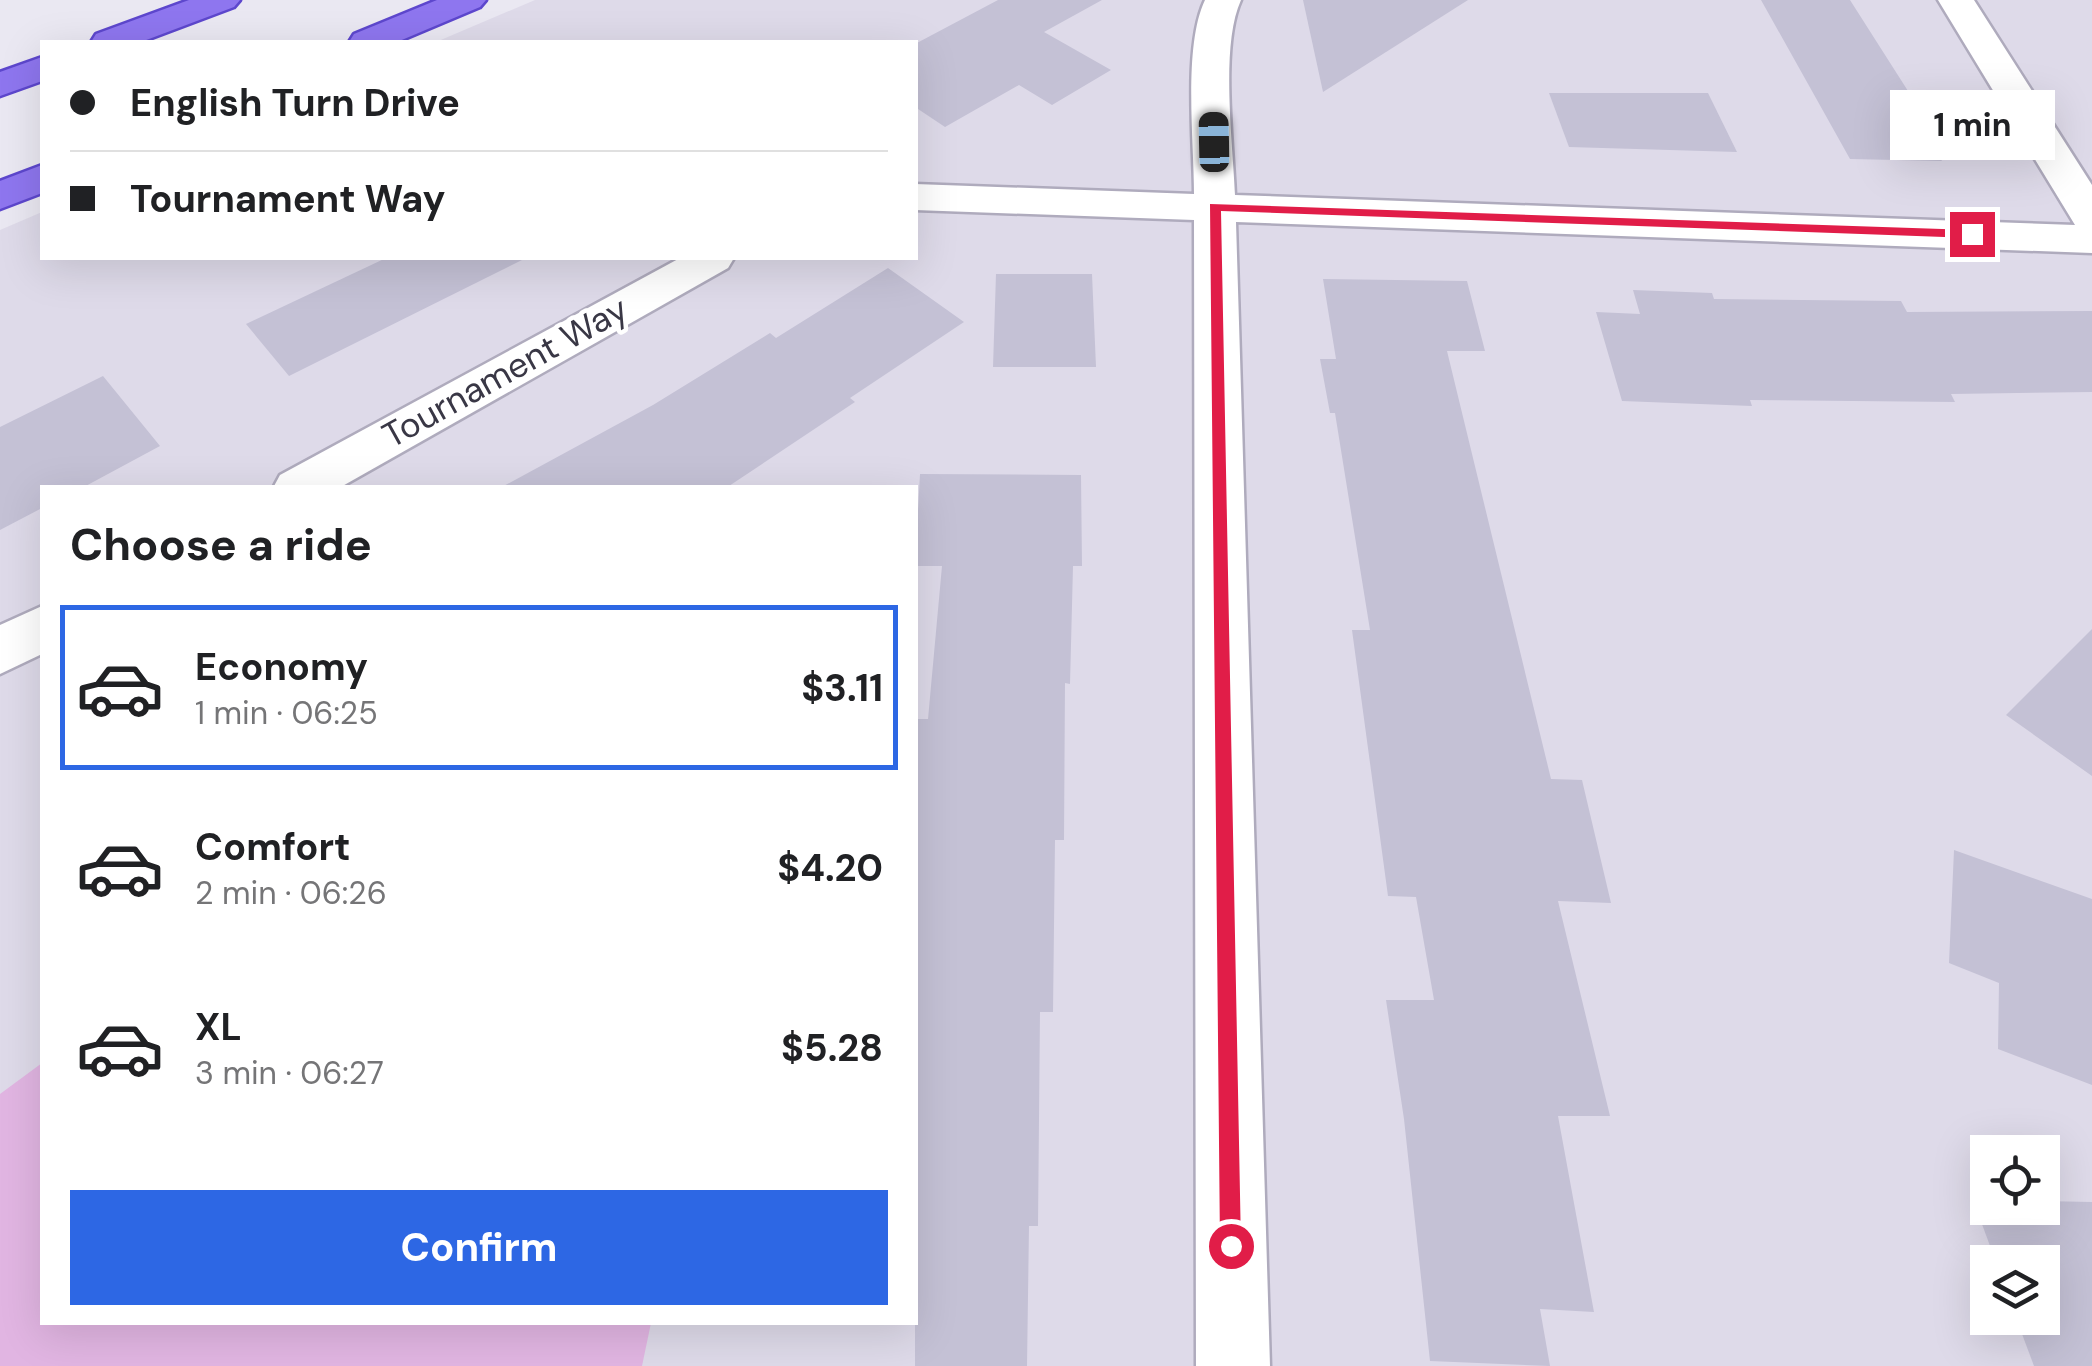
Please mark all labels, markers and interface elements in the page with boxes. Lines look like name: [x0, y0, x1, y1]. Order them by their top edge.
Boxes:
text: English Turn Drive: [130, 78, 460, 128]
callout: 1 min: [1890, 89, 2054, 159]
text: 1 min: [1934, 104, 2011, 146]
car: [1198, 112, 1230, 172]
text: Tournament Way: [130, 174, 446, 224]
route end: [1950, 212, 1995, 257]
street label: Tournament Way: [374, 286, 636, 458]
text: Choose a ride: [70, 515, 372, 574]
text: Economy: [195, 642, 368, 692]
icon: car: [75, 643, 165, 733]
text: $3.11: [801, 663, 883, 713]
text: 1 min · 06:25: [195, 692, 378, 734]
text: Comfort: [195, 822, 351, 872]
icon: car: [75, 823, 165, 913]
text: $4.20: [777, 843, 883, 893]
text: 2 min · 06:26: [195, 872, 387, 914]
text: XL: [195, 1002, 242, 1052]
icon: car: [75, 1003, 165, 1093]
text: $5.28: [781, 1023, 883, 1073]
text: 3 min · 06:27: [195, 1052, 384, 1094]
map controls: [1970, 1135, 2060, 1335]
button: locate: [1970, 1135, 2060, 1225]
button: Confirm: [70, 1190, 888, 1305]
route start: [1209, 1224, 1254, 1269]
button: layers: [1970, 1245, 2060, 1335]

